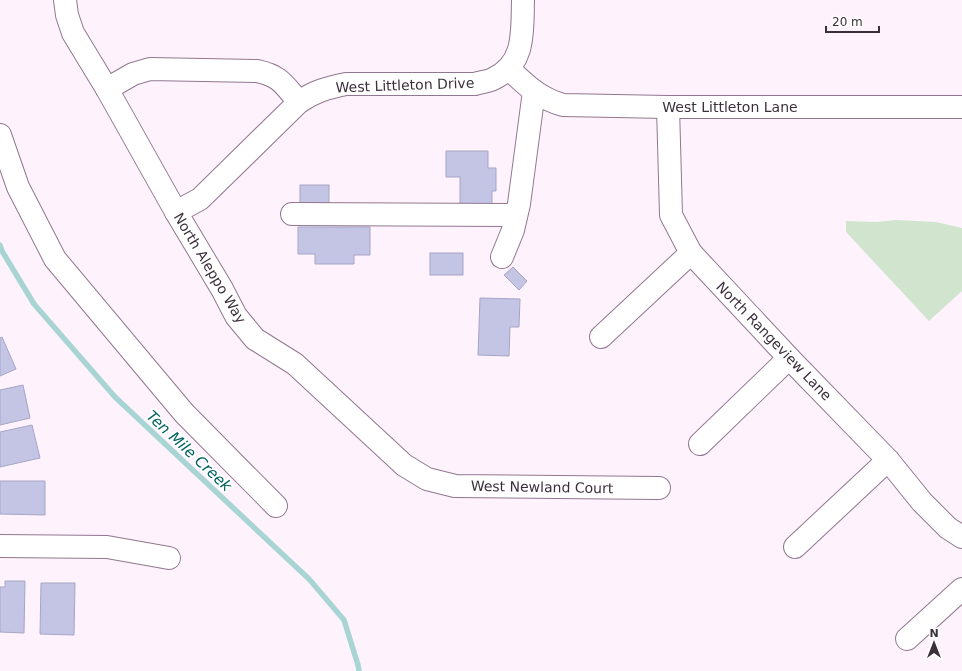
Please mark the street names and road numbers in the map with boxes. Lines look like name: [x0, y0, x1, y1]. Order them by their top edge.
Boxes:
street label: West Littleton Drive: [335, 75, 475, 95]
street label: West Littleton Lane: [662, 99, 798, 115]
street label: North Aleppo Way: [171, 210, 249, 326]
street label: North Rangeview Lane: [713, 278, 835, 404]
street label: West Newland Court: [471, 478, 614, 496]

